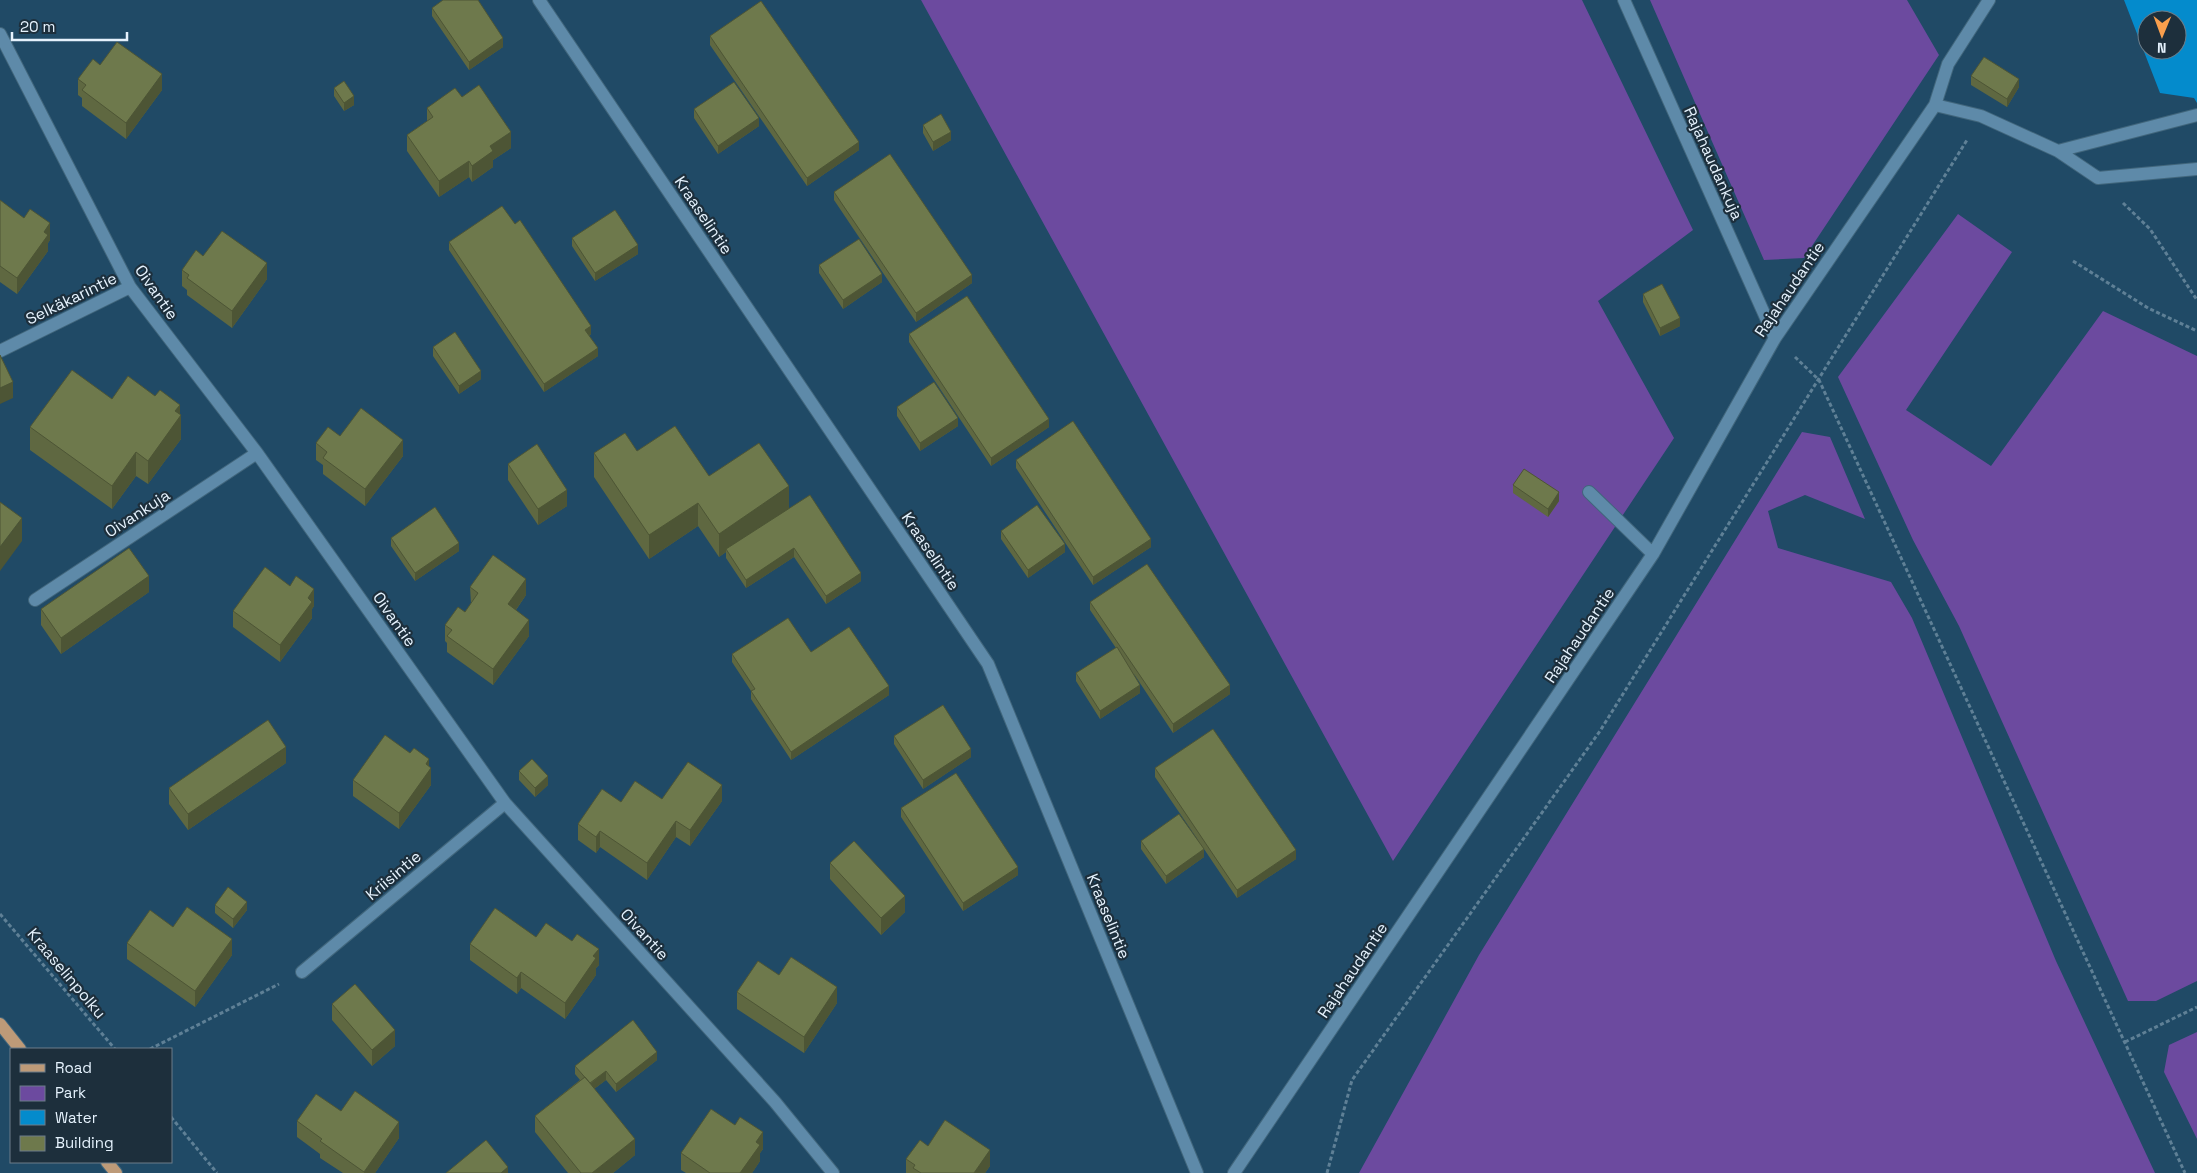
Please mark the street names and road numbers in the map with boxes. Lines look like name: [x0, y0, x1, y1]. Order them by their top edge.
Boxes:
street label: Rajahaudankuja: [1679, 103, 1748, 223]
street label: Kraaselintie: [670, 172, 737, 258]
street label: Rajahaudantie: [1750, 237, 1829, 341]
street label: Oivantie: [130, 261, 183, 324]
street label: Selkäkarintie: [22, 267, 120, 330]
street label: Oivankuja: [101, 485, 174, 542]
street label: Kraaselintie: [897, 508, 964, 594]
street label: Rajahaudantie: [1540, 583, 1619, 687]
street label: Oivantie: [368, 588, 421, 651]
street label: Kriisintie: [361, 846, 425, 905]
street label: Kraaselintie: [1082, 871, 1135, 962]
street label: Oivantie: [616, 904, 673, 965]
street label: Rajahaudantie: [1313, 918, 1392, 1022]
street label: Kraaselinpolku: [23, 924, 111, 1023]

